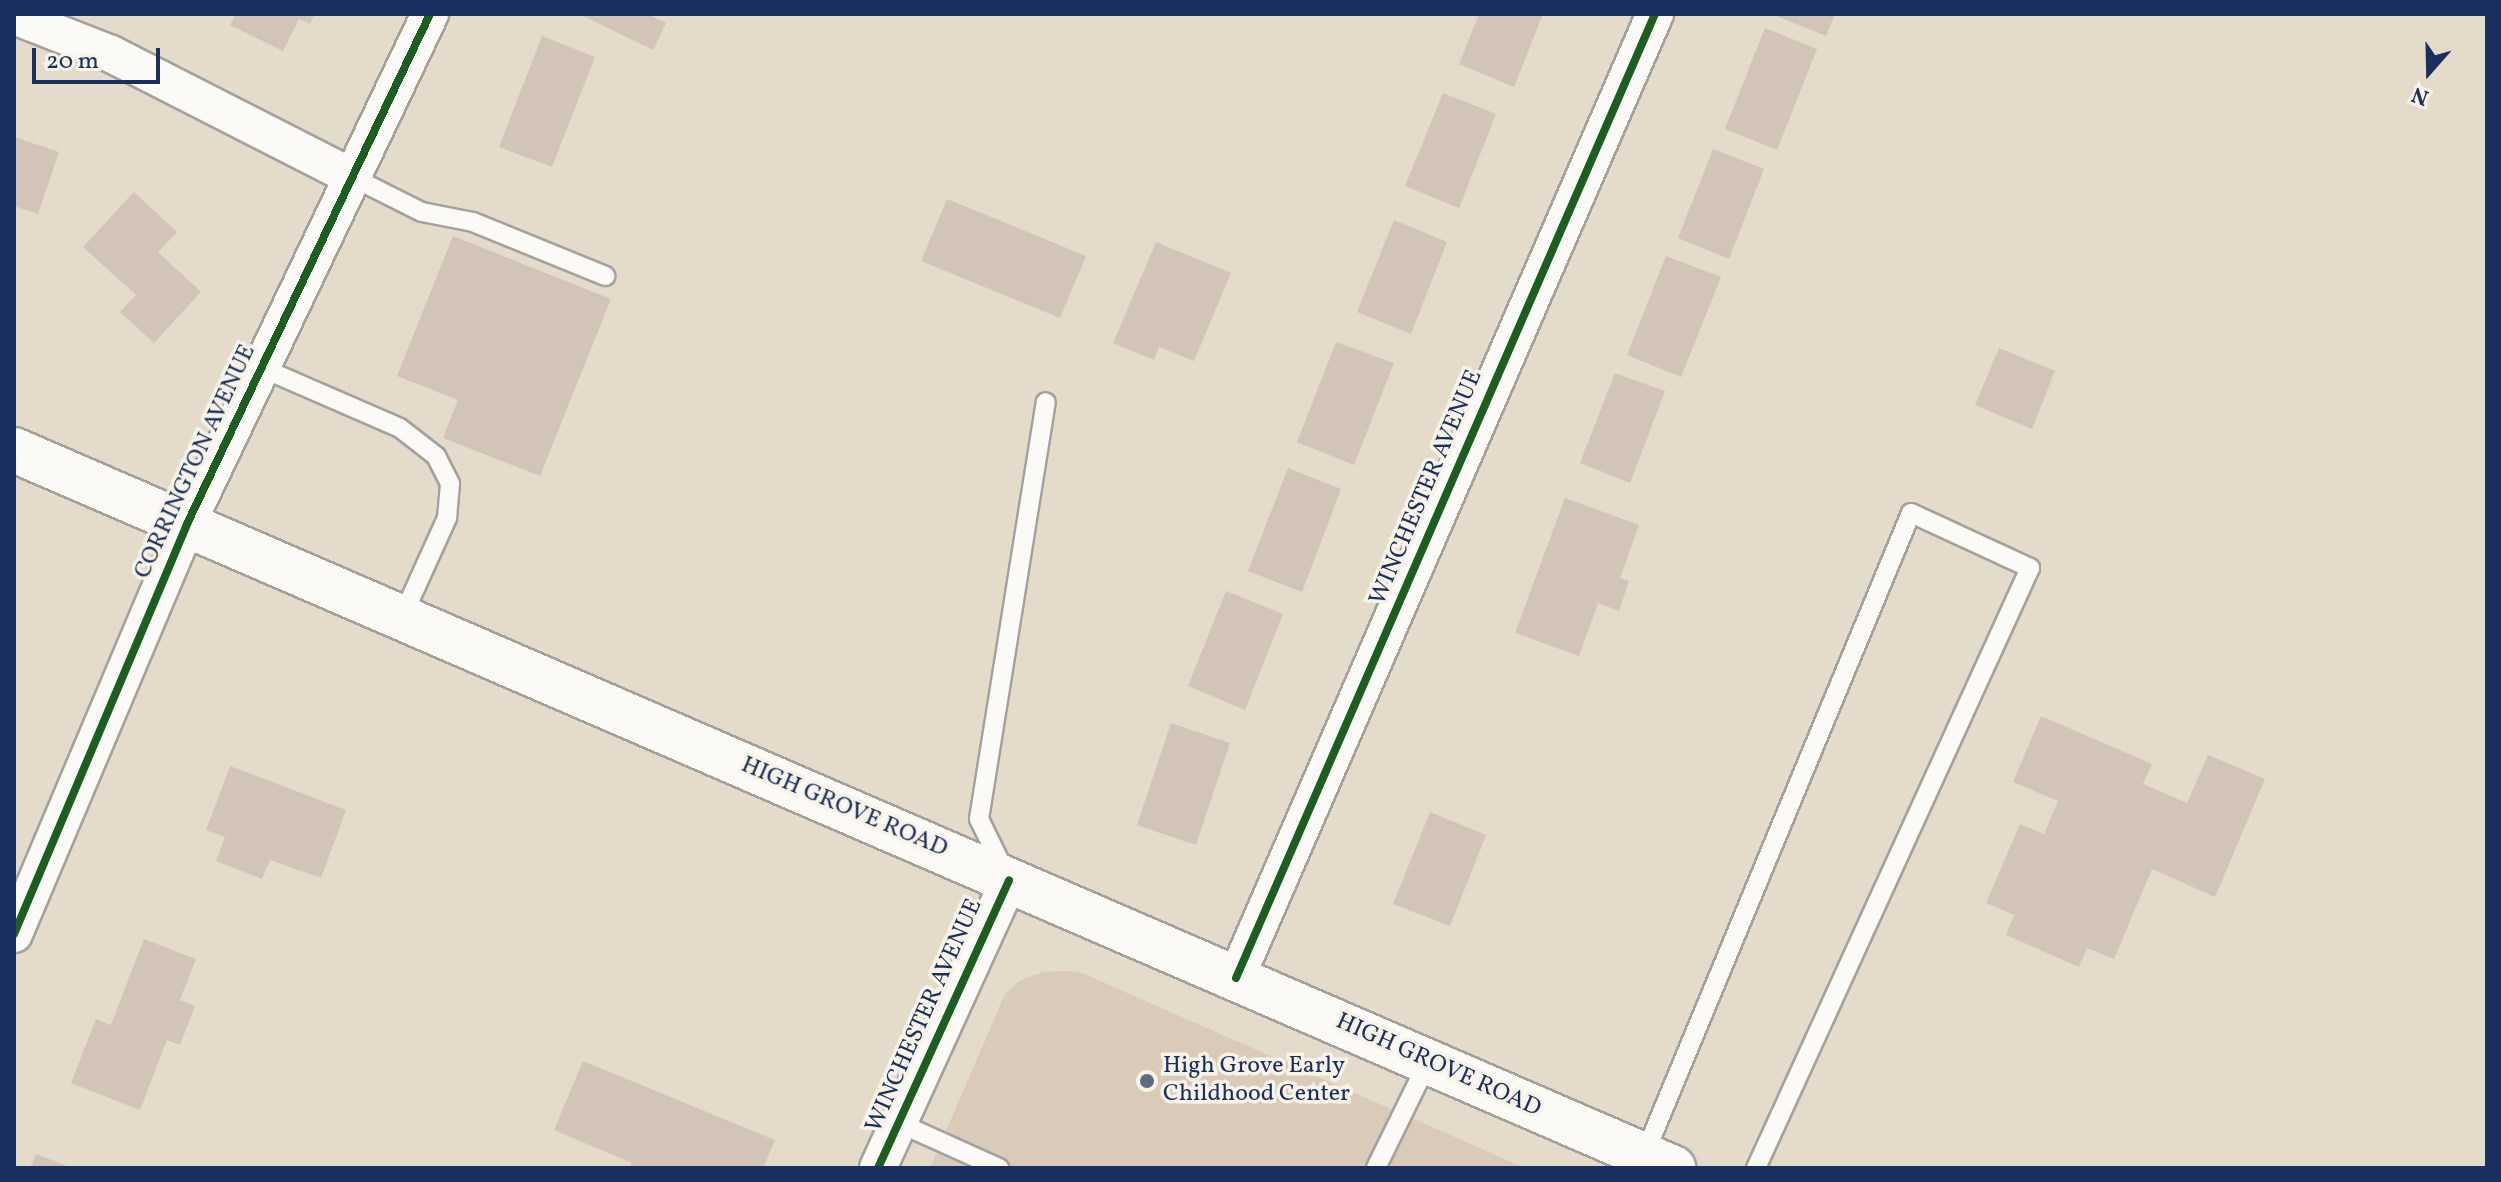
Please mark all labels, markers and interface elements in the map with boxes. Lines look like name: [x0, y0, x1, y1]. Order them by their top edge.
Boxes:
scale bar: [36, 32, 164, 82]
north arrow: [2389, 32, 2469, 112]
text: 20 m: [46, 45, 99, 79]
text: N: [2408, 78, 2433, 112]
street label: CORRINGTON AVENUE: [129, 340, 263, 584]
street label: WINCHESTER AVENUE: [1364, 366, 1490, 610]
street label: HIGH GROVE ROAD: [736, 751, 952, 865]
street label: WINCHESTER AVENUE: [860, 895, 990, 1137]
street label: HIGH GROVE ROAD: [1331, 1008, 1545, 1124]
place label: High Grove Early Childhood Center: [1163, 1053, 1350, 1109]
marker: High Grove Early Childhood Center: [1138, 1072, 1156, 1090]

